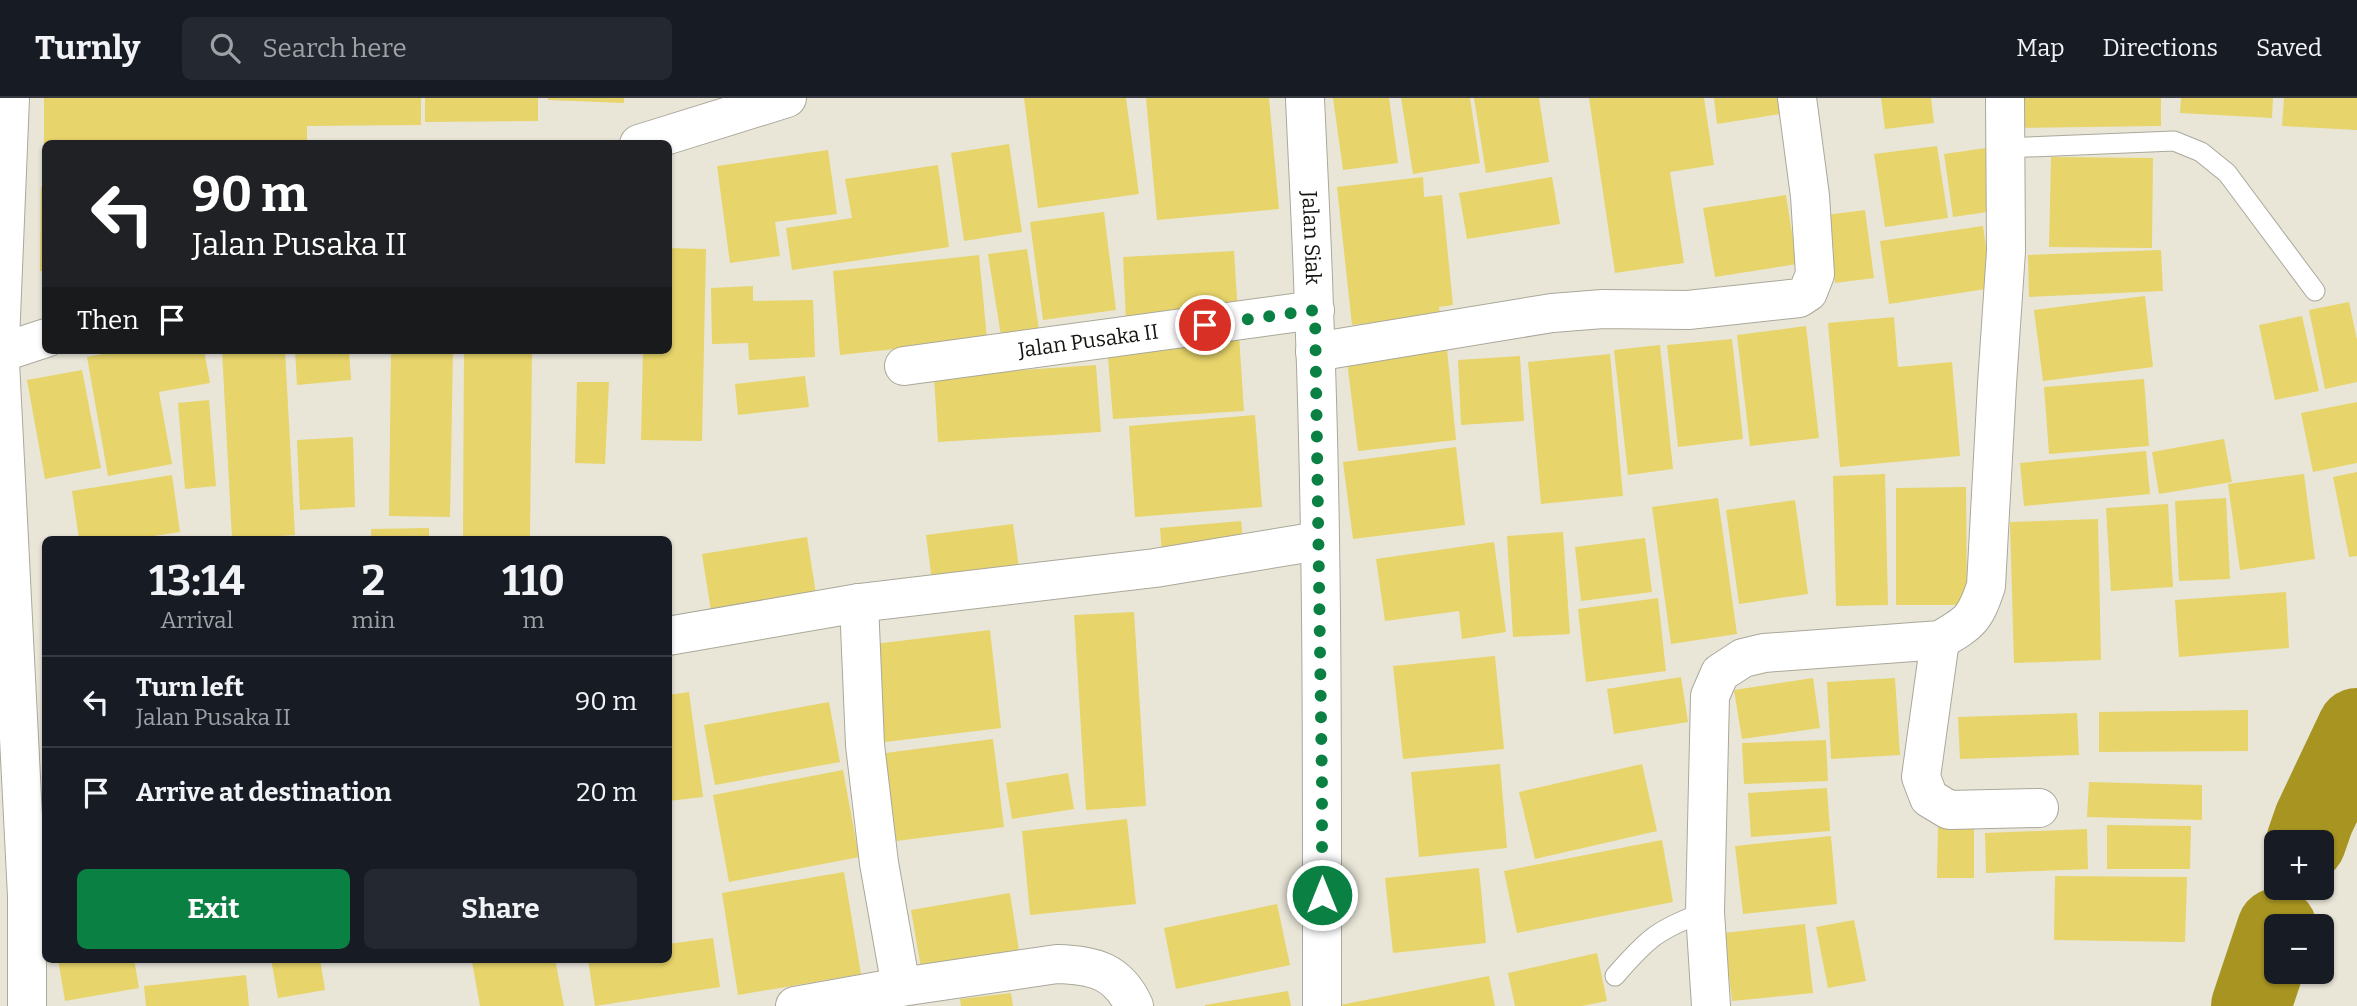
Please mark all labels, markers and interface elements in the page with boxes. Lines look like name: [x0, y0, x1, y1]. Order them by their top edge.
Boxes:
search box: [182, 17, 672, 80]
text: Turnly: [35, 28, 140, 68]
icon: search: [206, 29, 244, 67]
text: Search here: [262, 33, 407, 64]
text: Map: [2016, 34, 2065, 62]
text: Directions: [2103, 34, 2218, 62]
text: Saved: [2256, 34, 2322, 62]
text: 90 m: [192, 165, 308, 224]
icon: left: [77, 168, 168, 259]
street label: Jalan Siak: [1296, 189, 1326, 286]
text: Jalan Pusaka II: [192, 225, 407, 263]
pin: [1175, 295, 1235, 355]
icon: arrive: [153, 301, 191, 339]
text: Then: [77, 305, 139, 336]
icon: arrive: [1186, 306, 1224, 344]
street label: Jalan Pusaka II: [1015, 318, 1160, 363]
text: 13:14: [149, 556, 245, 606]
text: 2: [362, 556, 385, 606]
text: 110: [502, 556, 565, 606]
text: Arrival: [160, 606, 233, 634]
text: min: [352, 606, 395, 634]
text: m: [523, 606, 545, 634]
text: Turn left: [136, 672, 244, 703]
icon: left: [77, 683, 115, 721]
text: 90 m: [575, 686, 637, 717]
text: Jalan Pusaka II: [136, 703, 291, 731]
icon: arrive: [77, 774, 115, 812]
text: Arrive at destination: [136, 777, 391, 808]
text: 20 m: [576, 777, 637, 808]
map controls: [2264, 830, 2334, 984]
button: +: [2264, 830, 2334, 900]
position arrow: [1285, 858, 1359, 932]
button: Exit: [77, 869, 350, 949]
button: Share: [364, 869, 637, 949]
button: −: [2264, 914, 2334, 984]

